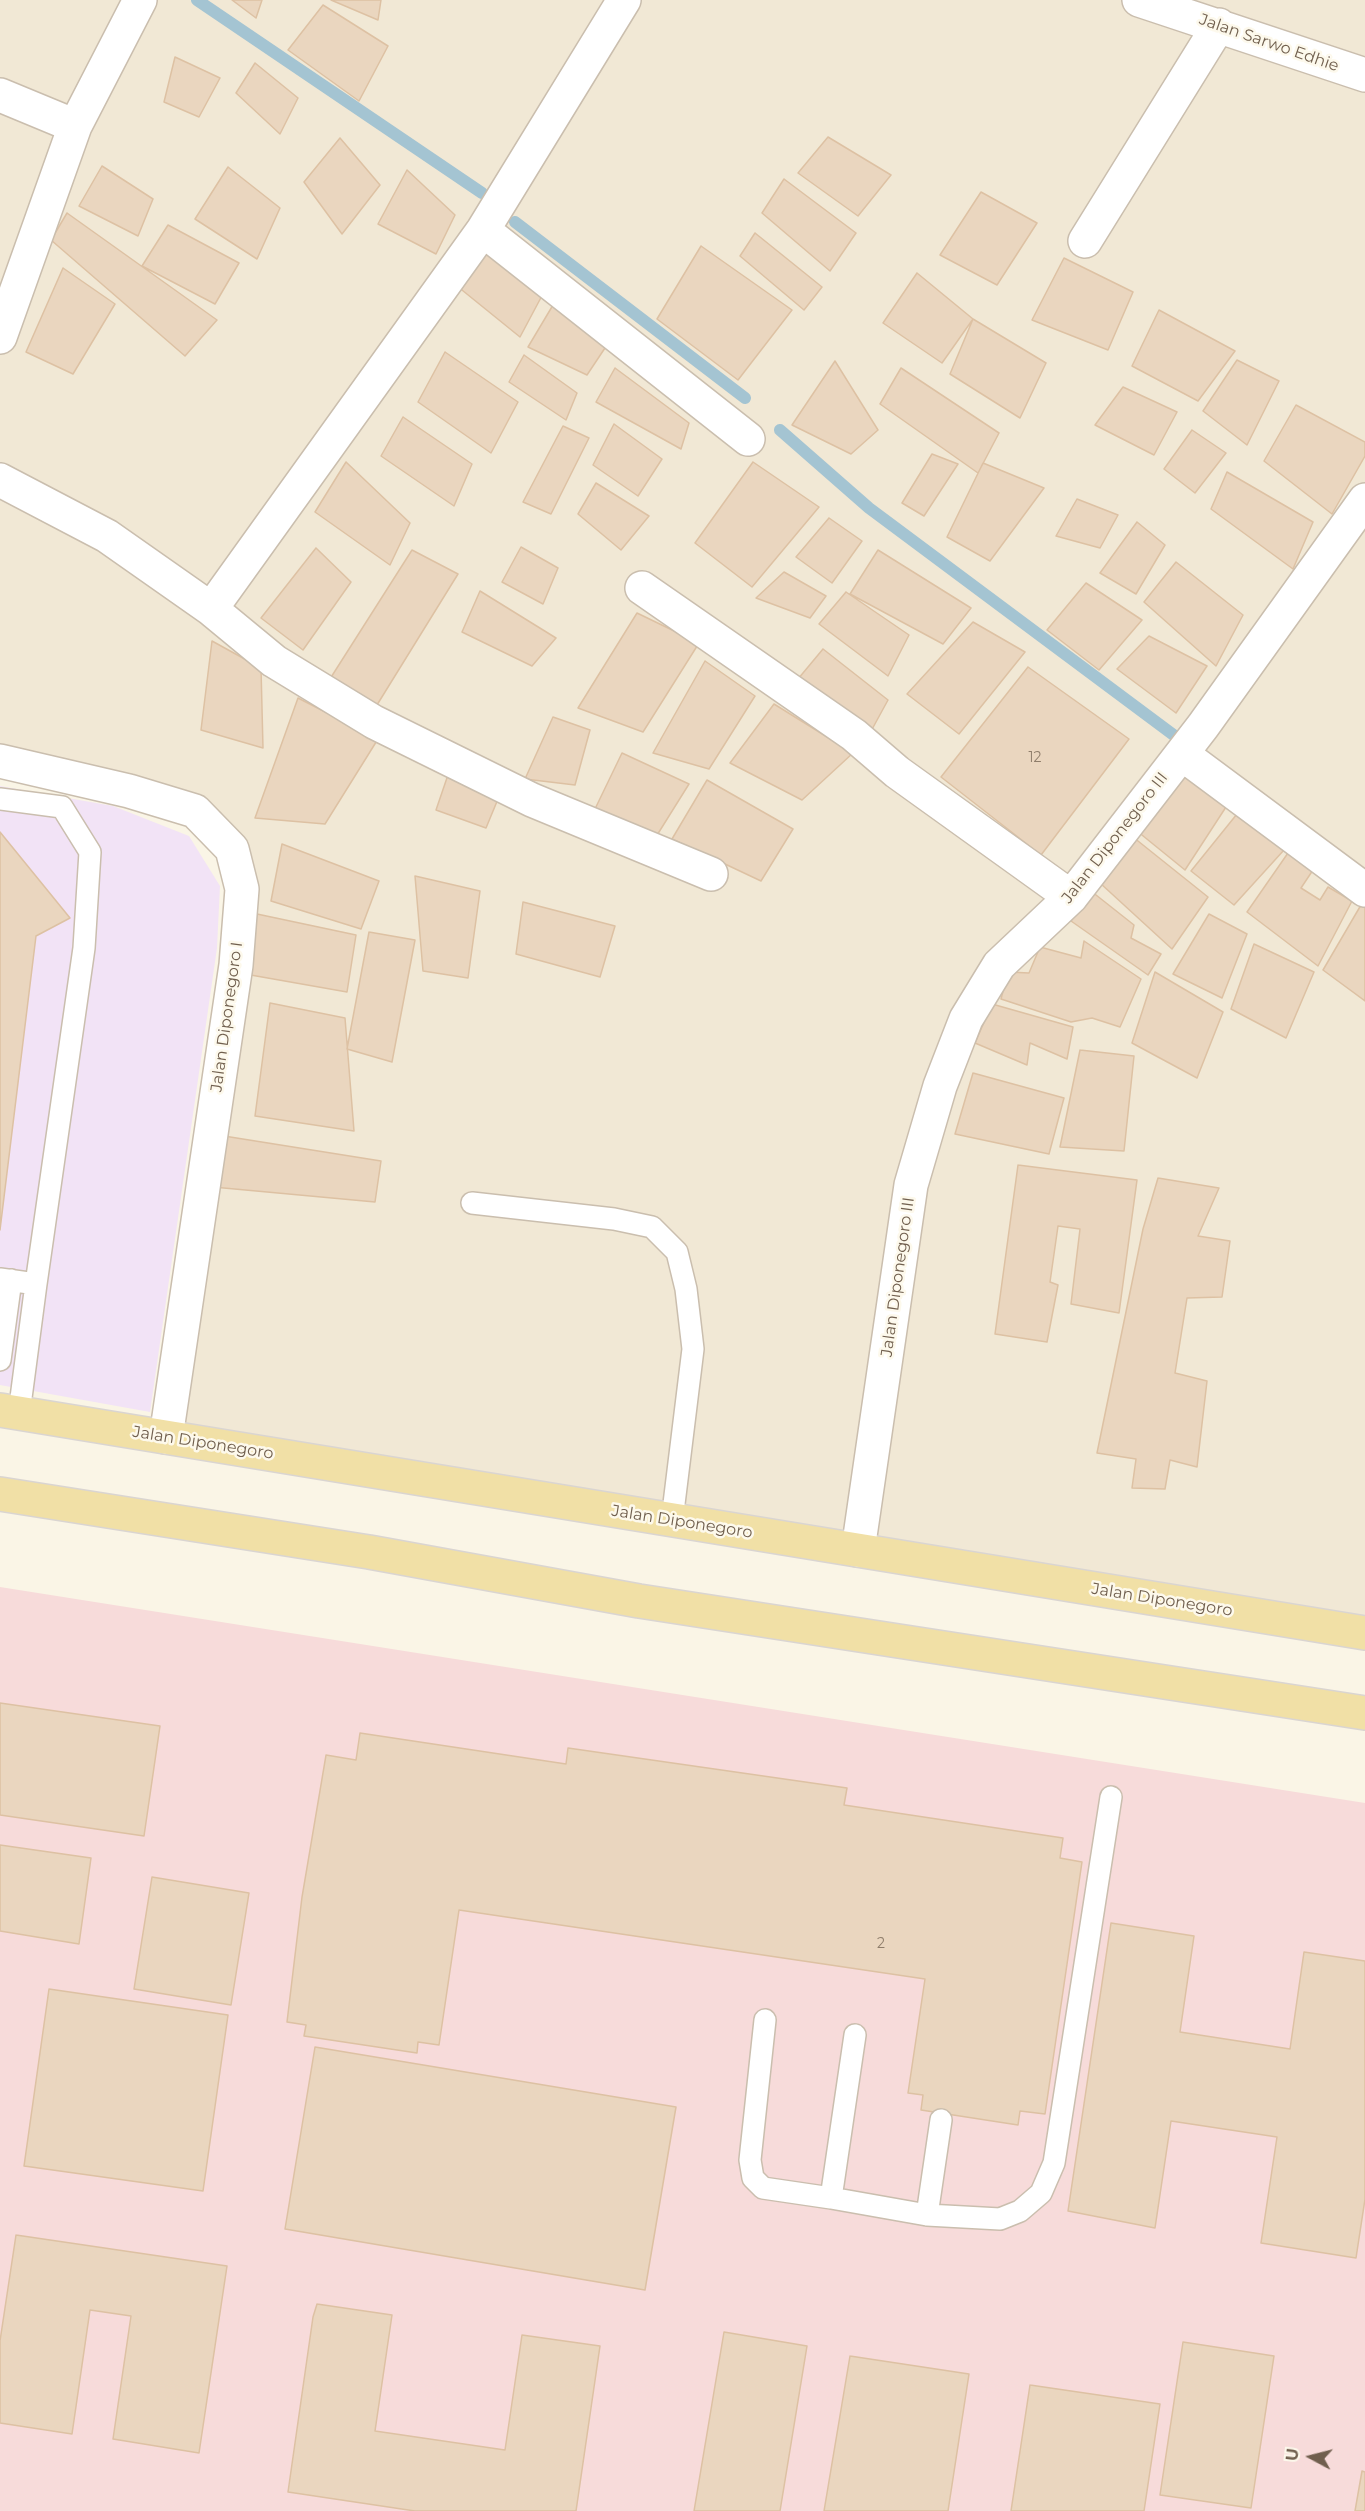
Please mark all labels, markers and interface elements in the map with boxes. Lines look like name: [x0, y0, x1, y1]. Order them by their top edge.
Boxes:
street label: Jalan Sarwo Edhie: [1197, 10, 1341, 76]
house number: 12: [1028, 750, 1042, 766]
street label: Jalan Diponegoro III: [1058, 769, 1172, 907]
street label: Jalan Diponegoro I: [207, 941, 247, 1093]
street label: Jalan Diponegoro III: [877, 1196, 919, 1358]
street label: Jalan Diponegoro: [131, 1422, 275, 1464]
street label: Jalan Diponegoro: [610, 1501, 754, 1543]
street label: Jalan Diponegoro: [1090, 1579, 1234, 1621]
house number: 2: [877, 1936, 885, 1952]
north arrow: [1281, 2427, 1341, 2487]
text: U: [1282, 2447, 1303, 2462]

